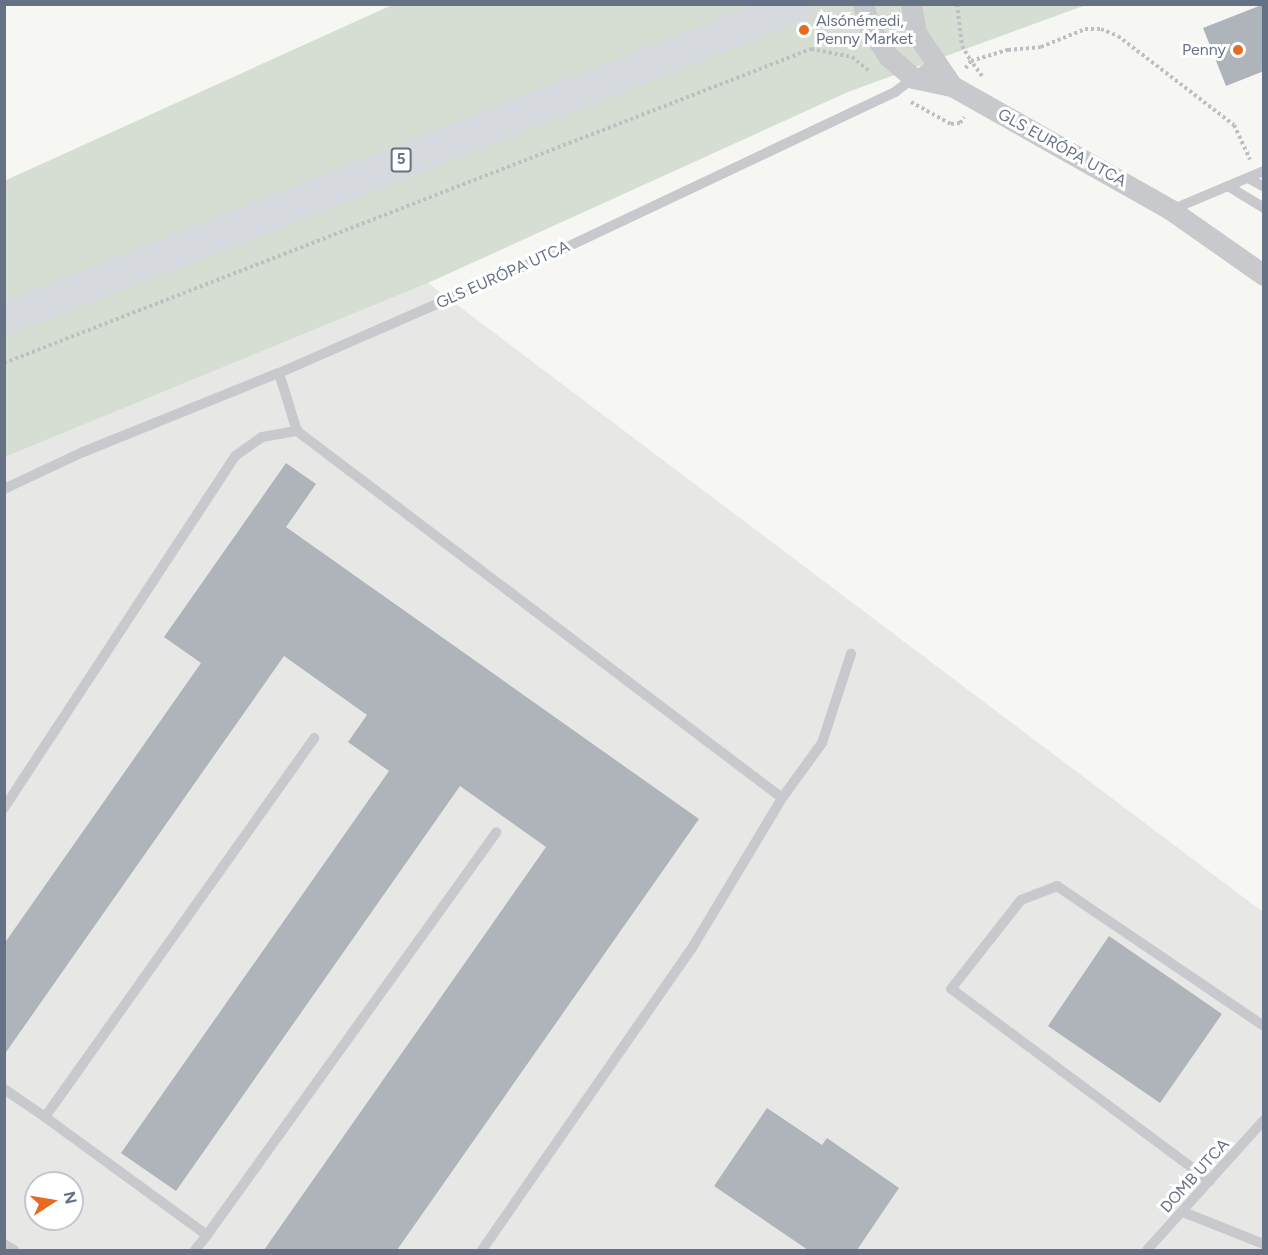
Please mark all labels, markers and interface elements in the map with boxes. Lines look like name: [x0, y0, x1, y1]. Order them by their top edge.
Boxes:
place label: Alsónémedi, Penny Market: [816, 11, 913, 49]
marker: Alsónémedi, Penny Market: [797, 23, 811, 37]
place label: Penny: [1182, 40, 1226, 60]
marker: Penny: [1231, 43, 1245, 57]
street label: GLS EURÓPA UTCA: [994, 105, 1130, 191]
road number: 5: [390, 148, 412, 172]
street label: GLS EURÓPA UTCA: [433, 237, 573, 313]
street label: DOMB UTCA: [1157, 1135, 1233, 1217]
north arrow: [24, 1171, 84, 1231]
text: N: [60, 1190, 81, 1206]

